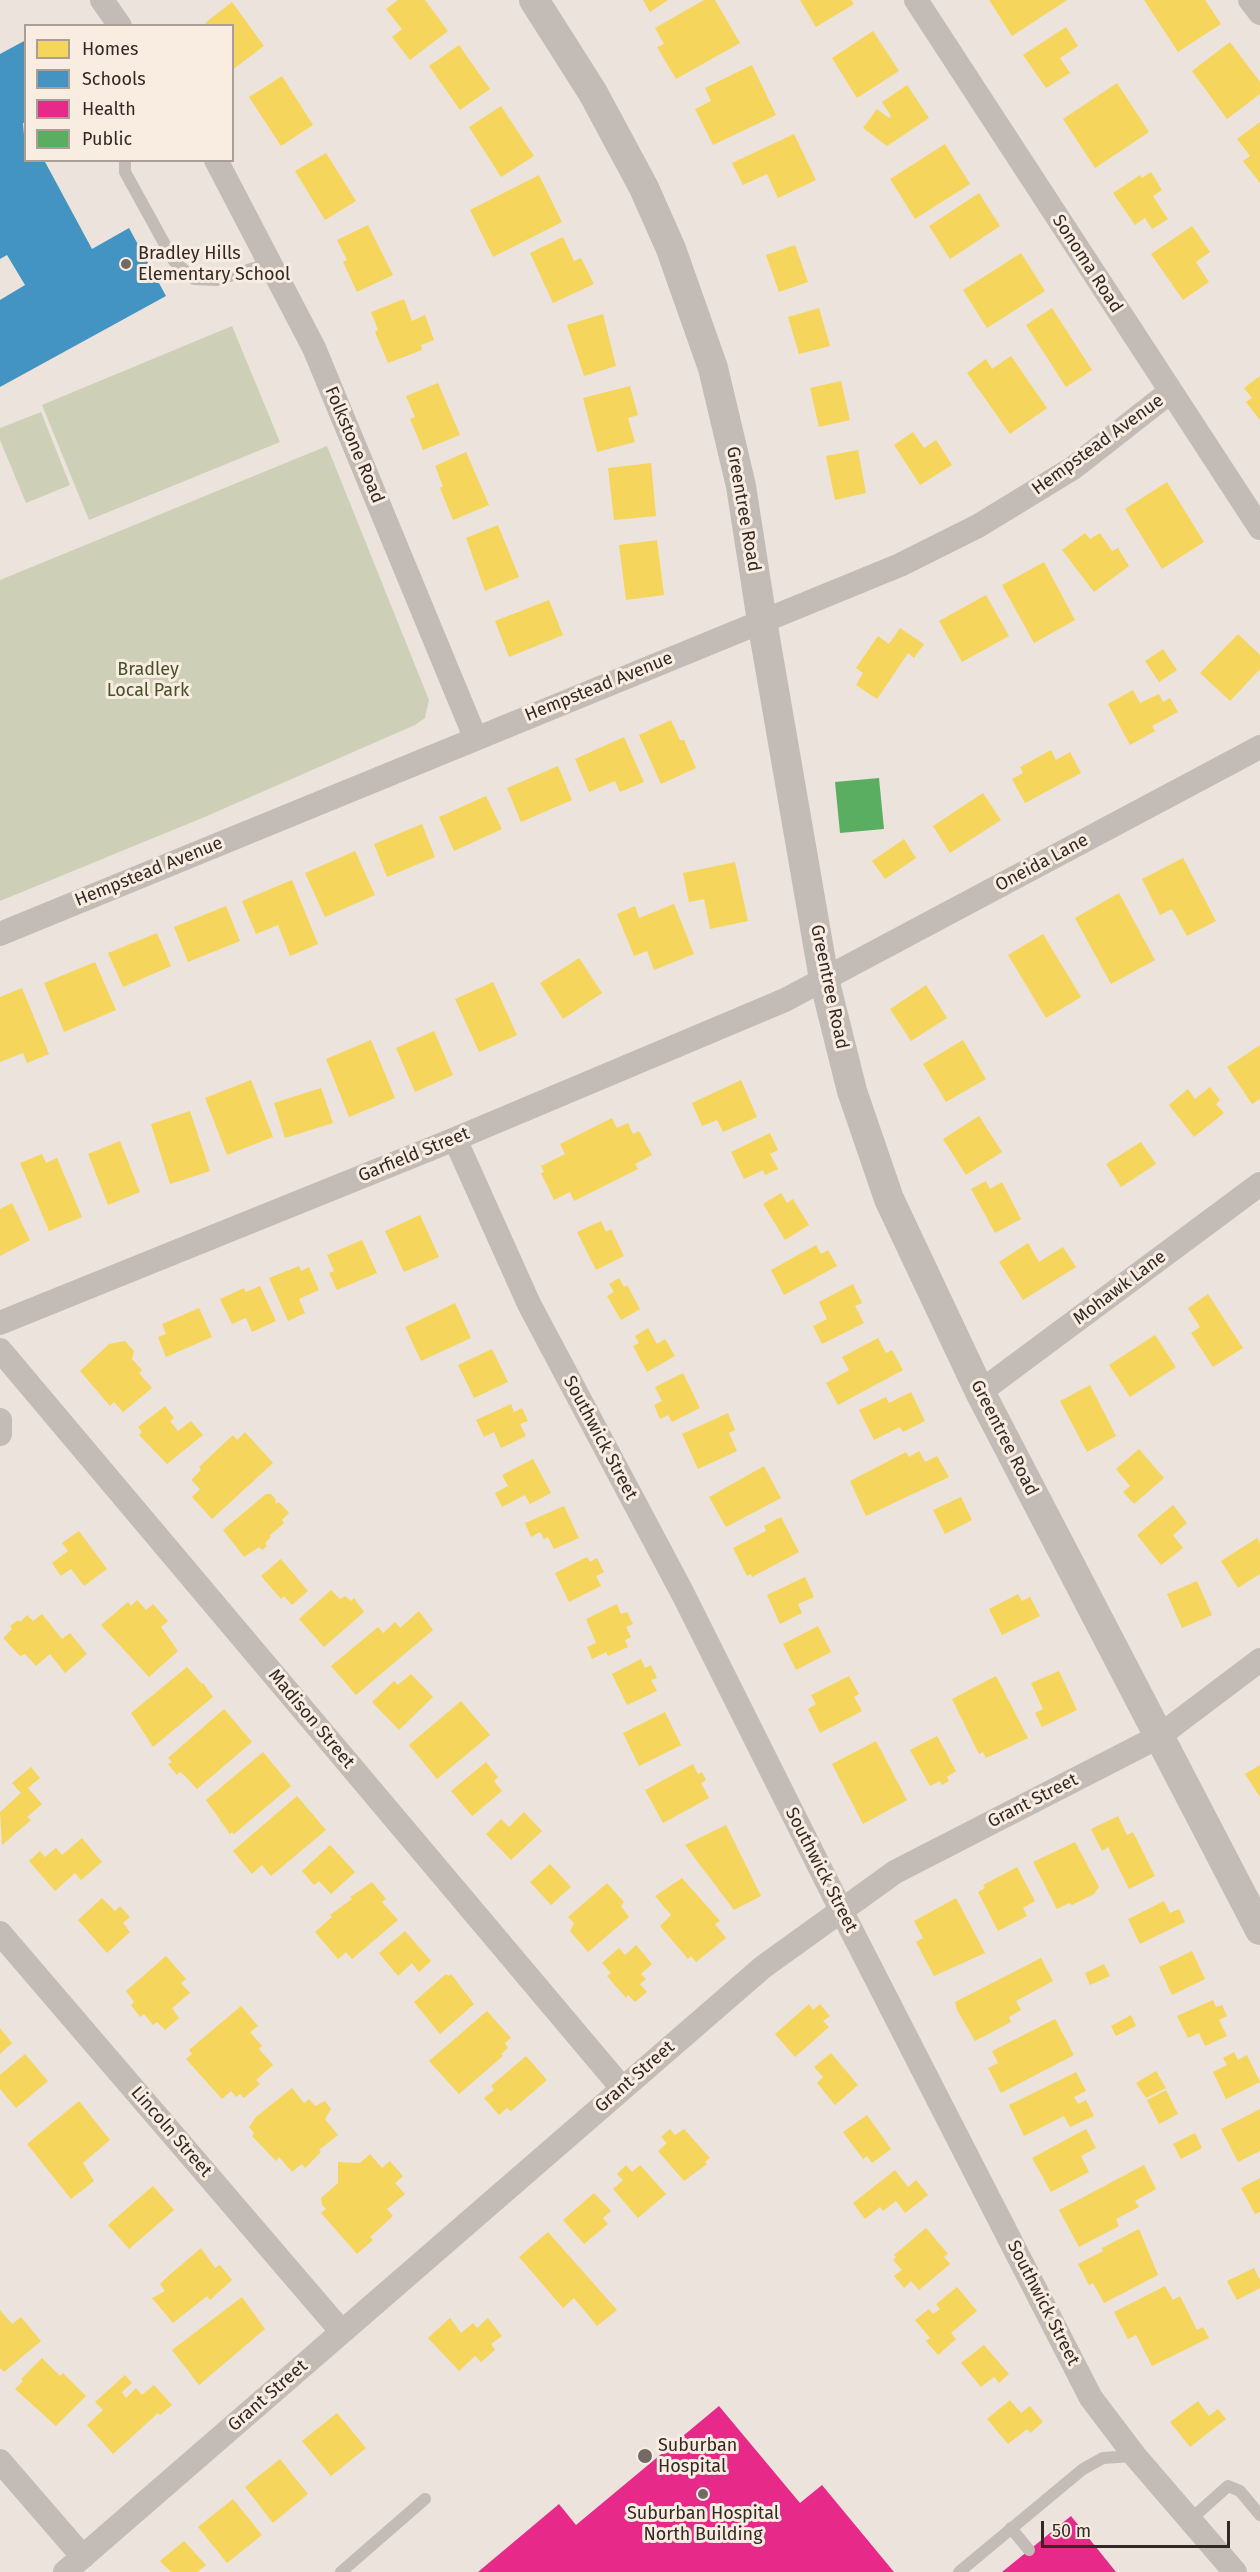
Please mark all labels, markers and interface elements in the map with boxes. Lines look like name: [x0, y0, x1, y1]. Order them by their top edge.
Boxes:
legend: [24, 24, 234, 162]
text: Homes: [82, 38, 138, 60]
text: Schools: [82, 68, 146, 90]
text: Health: [82, 98, 136, 120]
text: Public: [82, 128, 132, 150]
street label: Sonoma Road: [1047, 211, 1127, 317]
place label: Bradley Hills Elementary School: [138, 243, 290, 286]
marker: Bradley Hills Elementary School: [119, 257, 133, 271]
street label: Folkstone Road: [320, 383, 388, 507]
street label: Hempstead Avenue: [1028, 390, 1168, 500]
street label: Greentree Road: [721, 445, 765, 573]
street label: Hempstead Avenue: [522, 647, 676, 727]
park label: Bradley Local Park: [107, 659, 189, 702]
street label: Oneida Lane: [992, 829, 1092, 897]
street label: Hempstead Avenue: [72, 832, 226, 912]
street label: Greentree Road: [805, 923, 853, 1051]
street label: Garfield Street: [355, 1123, 473, 1187]
street label: Mohawk Lane: [1069, 1246, 1171, 1330]
street label: Southwick Street: [558, 1372, 642, 1504]
street label: Greentree Road: [966, 1377, 1042, 1499]
street label: Madison Street: [263, 1665, 359, 1773]
street label: Grant Street: [984, 1769, 1082, 1833]
street label: Southwick Street: [780, 1804, 862, 1936]
street label: Grant Street: [591, 2037, 679, 2117]
street label: Lincoln Street: [126, 2082, 216, 2182]
street label: Southwick Street: [1002, 2237, 1084, 2369]
street label: Grant Street: [224, 2356, 312, 2436]
place label: Suburban Hospital: [658, 2435, 737, 2478]
marker: Suburban Hospital: [636, 2447, 654, 2465]
marker: Suburban Hospital North Building: [696, 2487, 710, 2501]
place label: Suburban Hospital North Building: [627, 2503, 779, 2546]
scale bar: [1044, 2509, 1233, 2547]
text: 50 m: [1052, 2520, 1091, 2542]

